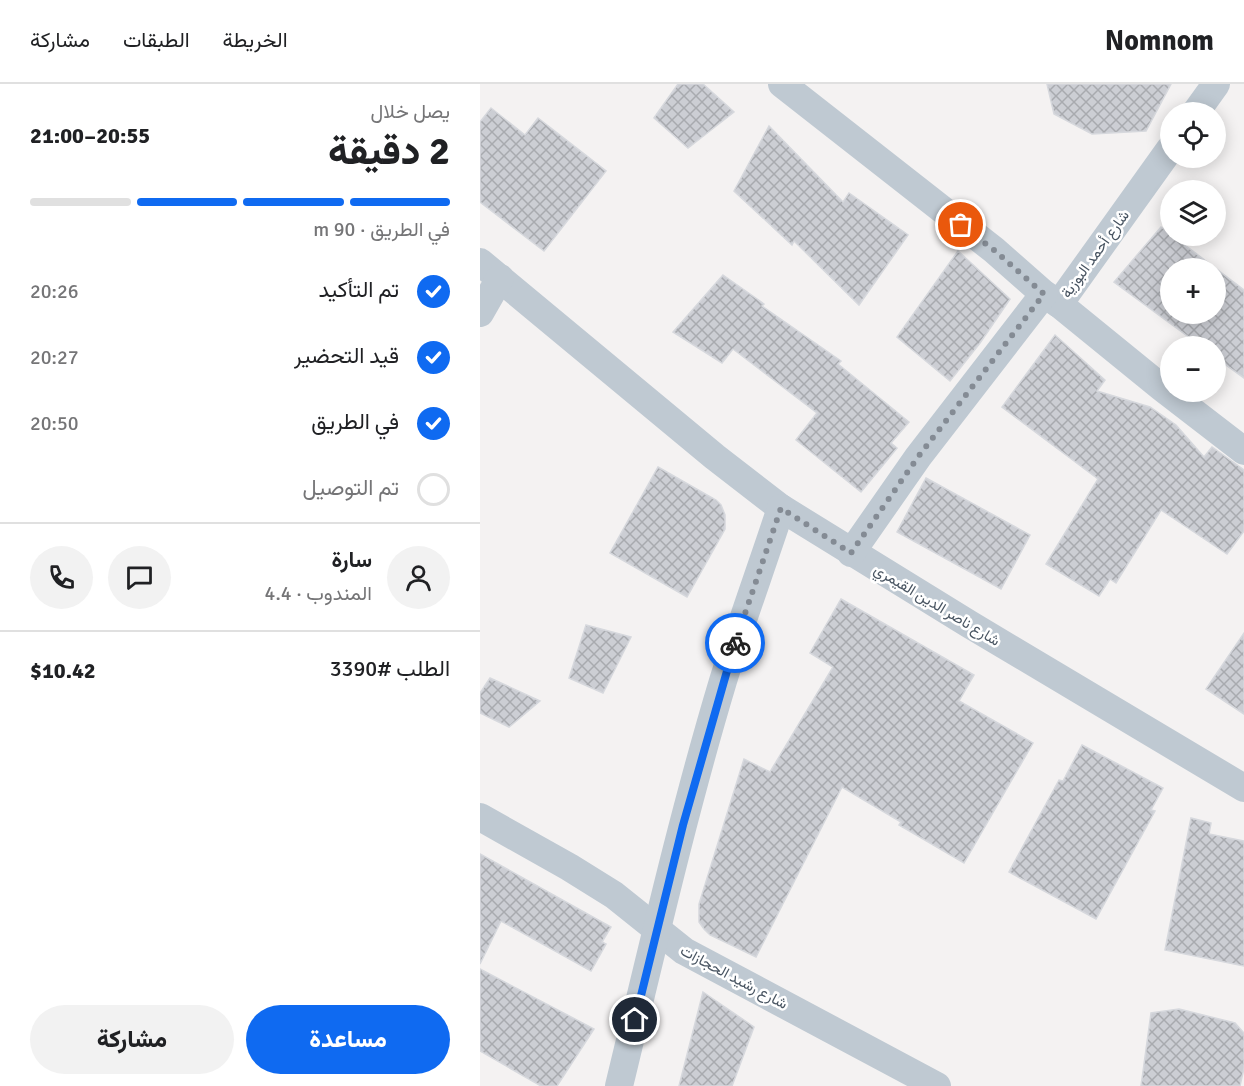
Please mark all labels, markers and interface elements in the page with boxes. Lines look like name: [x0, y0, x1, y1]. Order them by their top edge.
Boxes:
text: Nomnom: [1105, 24, 1214, 58]
text: مشاركة: [30, 27, 90, 53]
text: الطبقات: [123, 27, 190, 53]
text: الخريطة: [223, 27, 288, 53]
text: يصل خلال: [371, 99, 450, 124]
map controls: [1160, 102, 1226, 402]
button: locate: [1160, 102, 1226, 168]
text: 20:55–21:00: [30, 122, 150, 149]
text: 2 دقيقة: [328, 127, 450, 175]
button: layers: [1160, 180, 1226, 246]
pin: [935, 199, 986, 250]
street label: شارع أحمد البوزية: [1057, 206, 1135, 303]
icon: bag: [944, 208, 977, 241]
text: في الطريق · 90 m: [313, 217, 450, 242]
button: +: [1160, 258, 1226, 324]
icon: check: [417, 275, 450, 308]
text: تم التأكيد: [318, 276, 399, 303]
text: 20:26: [30, 279, 79, 304]
button: −: [1160, 336, 1226, 402]
icon: check: [417, 341, 450, 374]
text: قيد التحضير: [294, 342, 399, 369]
text: 20:27: [30, 345, 79, 370]
icon: check: [417, 407, 450, 440]
text: في الطريق: [311, 408, 399, 435]
text: 20:50: [30, 411, 79, 436]
text: تم التوصيل: [302, 474, 399, 501]
button: phone: [30, 546, 93, 609]
button: chat: [108, 546, 171, 609]
text: سارة: [331, 546, 372, 573]
button: person: [387, 546, 450, 609]
street label: شارع ناصر الدين القيمري: [869, 560, 1004, 653]
text: المندوب · 4.4: [265, 581, 372, 606]
courier: [705, 613, 765, 673]
icon: bike: [719, 627, 752, 660]
text: الطلب #3390: [330, 655, 450, 682]
text: $10.42: [30, 657, 96, 684]
street label: شارع رشيد الحجازات: [676, 941, 791, 1015]
pin: [609, 994, 660, 1045]
icon: home: [618, 1003, 651, 1036]
button: مشاركة: [30, 1005, 234, 1074]
button: مساعدة: [246, 1005, 450, 1074]

